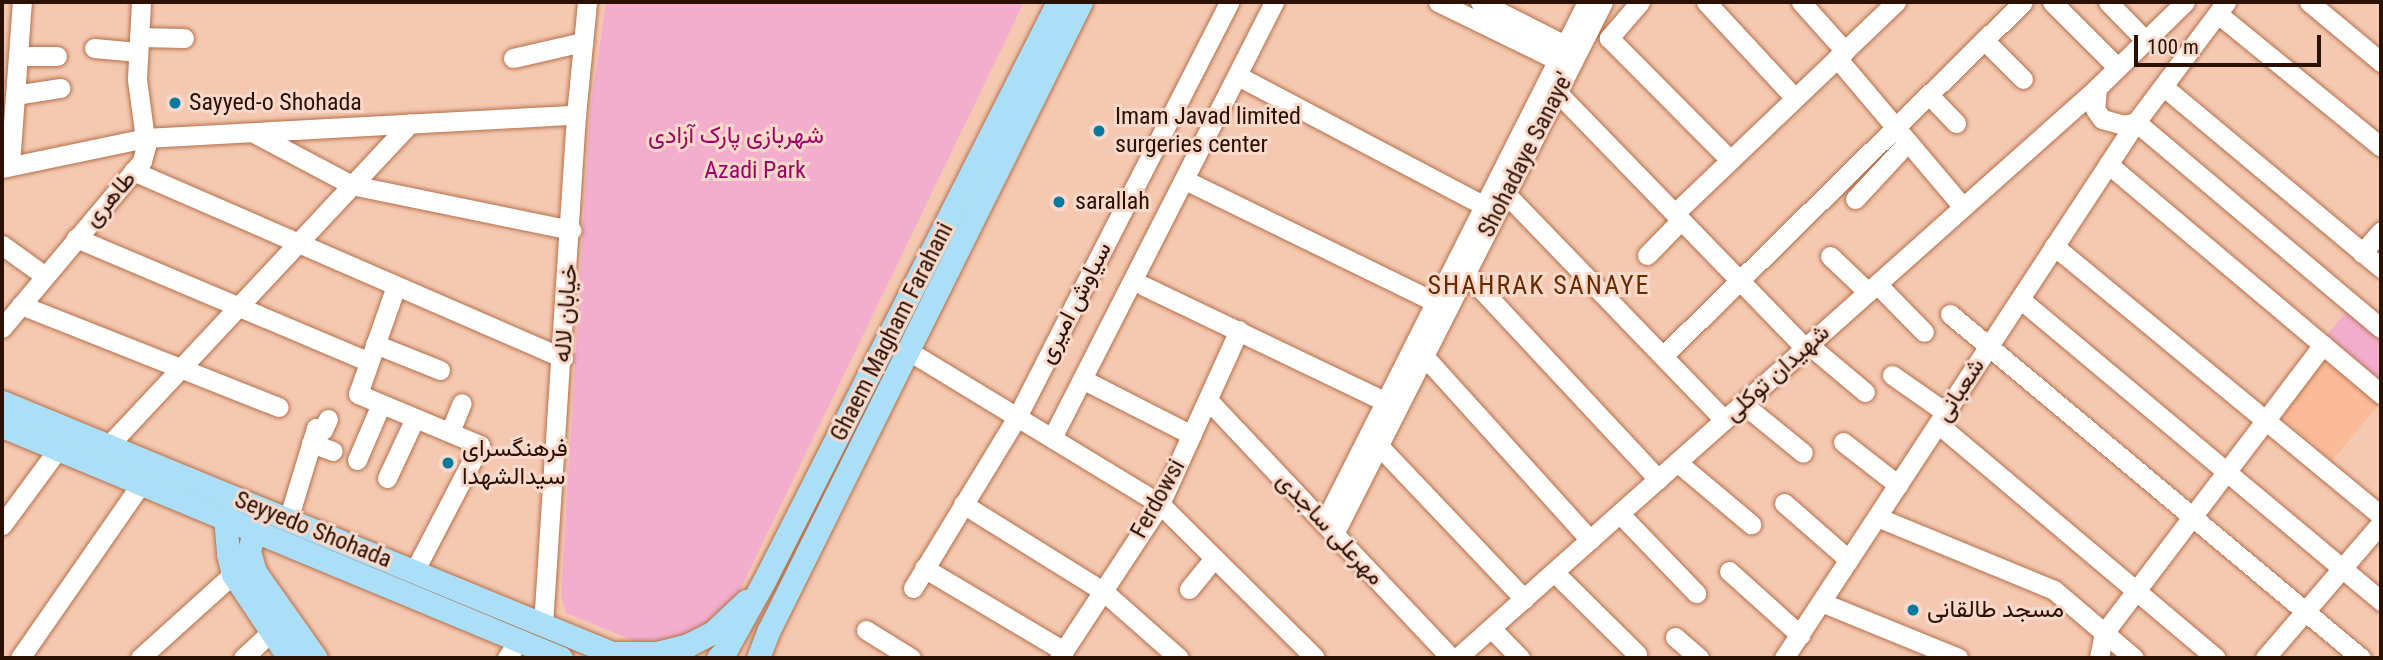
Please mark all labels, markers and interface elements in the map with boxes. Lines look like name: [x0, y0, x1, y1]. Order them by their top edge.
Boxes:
scale bar: [2138, 21, 2325, 65]
text: 100 m: [2147, 35, 2199, 59]
street label: Shohadaye Sanaye': [1472, 68, 1580, 242]
place label: Sayyed-o Shohada: [189, 89, 362, 117]
marker: Sayyed-o Shohada: [167, 95, 183, 111]
place label: Imam Javad limited surgeries center: [1115, 103, 1301, 159]
marker: Imam Javad limited surgeries center: [1089, 121, 1109, 141]
park label: شهربازی پارک آزادی: [648, 122, 824, 150]
park label: Azadi Park: [704, 157, 806, 185]
street label: طاهری: [78, 165, 142, 233]
place label: sarallah: [1075, 188, 1150, 216]
marker: sarallah: [1049, 192, 1069, 212]
street label: Ghaem Magham Farahani: [824, 218, 960, 446]
street label: سیاوش امیری: [1032, 237, 1118, 369]
street label: خیابان لاله: [548, 263, 584, 363]
district label: SHAHRAK SANAYE: [1429, 270, 1649, 302]
street label: شهیدان توکلی: [1718, 318, 1836, 428]
street label: شعبانی: [1929, 353, 1991, 427]
place label: فرهنگسرای سیدالشهدا: [462, 435, 568, 491]
marker: فرهنگسرای سیدالشهدا: [440, 455, 456, 471]
street label: Ferdowsi: [1125, 455, 1191, 543]
street label: مهرعلی ساجدی: [1270, 466, 1390, 592]
street label: Seyyedo Shohada: [230, 485, 396, 575]
place label: مسجد طالقانی: [1927, 596, 2064, 624]
marker: مسجد طالقانی: [1905, 602, 1921, 618]

